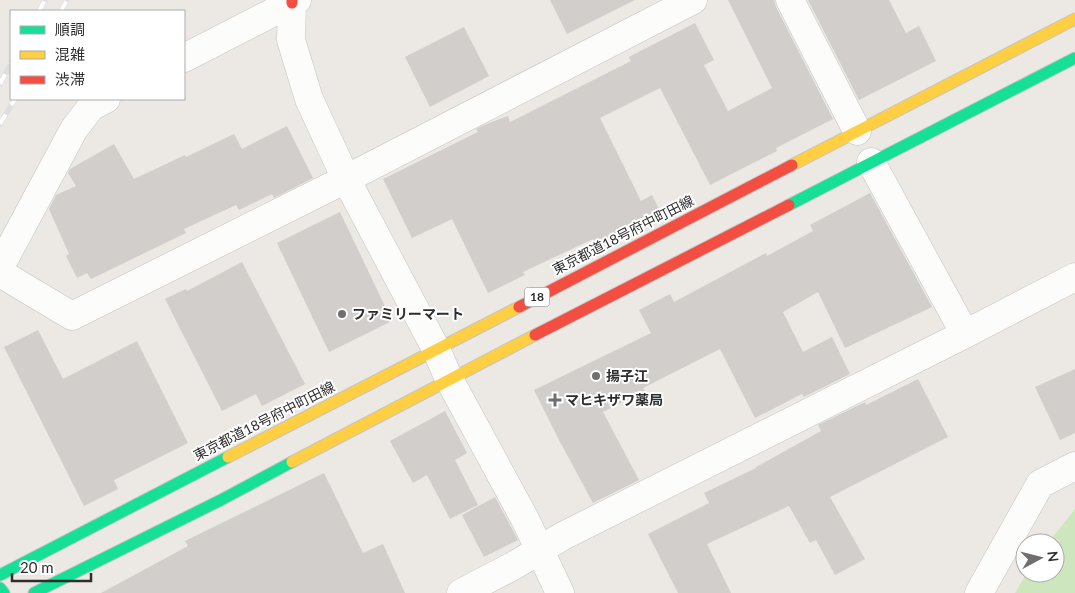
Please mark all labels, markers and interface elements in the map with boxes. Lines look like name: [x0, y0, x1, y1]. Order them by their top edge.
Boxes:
legend: [10, 10, 185, 100]
text: 順調: [55, 20, 85, 38]
text: 混雑: [55, 45, 85, 63]
text: 渋滞: [55, 70, 85, 88]
street label: 東京都道18号府中町田線: [549, 192, 696, 278]
road number: 18: [524, 288, 550, 306]
place label: ファミリーマート: [352, 305, 464, 322]
marker: ファミリーマート: [336, 308, 348, 320]
place label: 揚子江: [606, 367, 648, 384]
marker: 揚子江: [590, 370, 602, 382]
street label: 東京都道18号府中町田線: [190, 378, 337, 464]
place label: マヒキザワ薬局: [565, 391, 663, 408]
marker: マヒキザワ薬局: [549, 394, 561, 406]
north arrow: [1015, 533, 1065, 583]
scale bar: [12, 550, 91, 582]
text: N: [1044, 550, 1062, 563]
text: 20 m: [20, 558, 54, 576]

